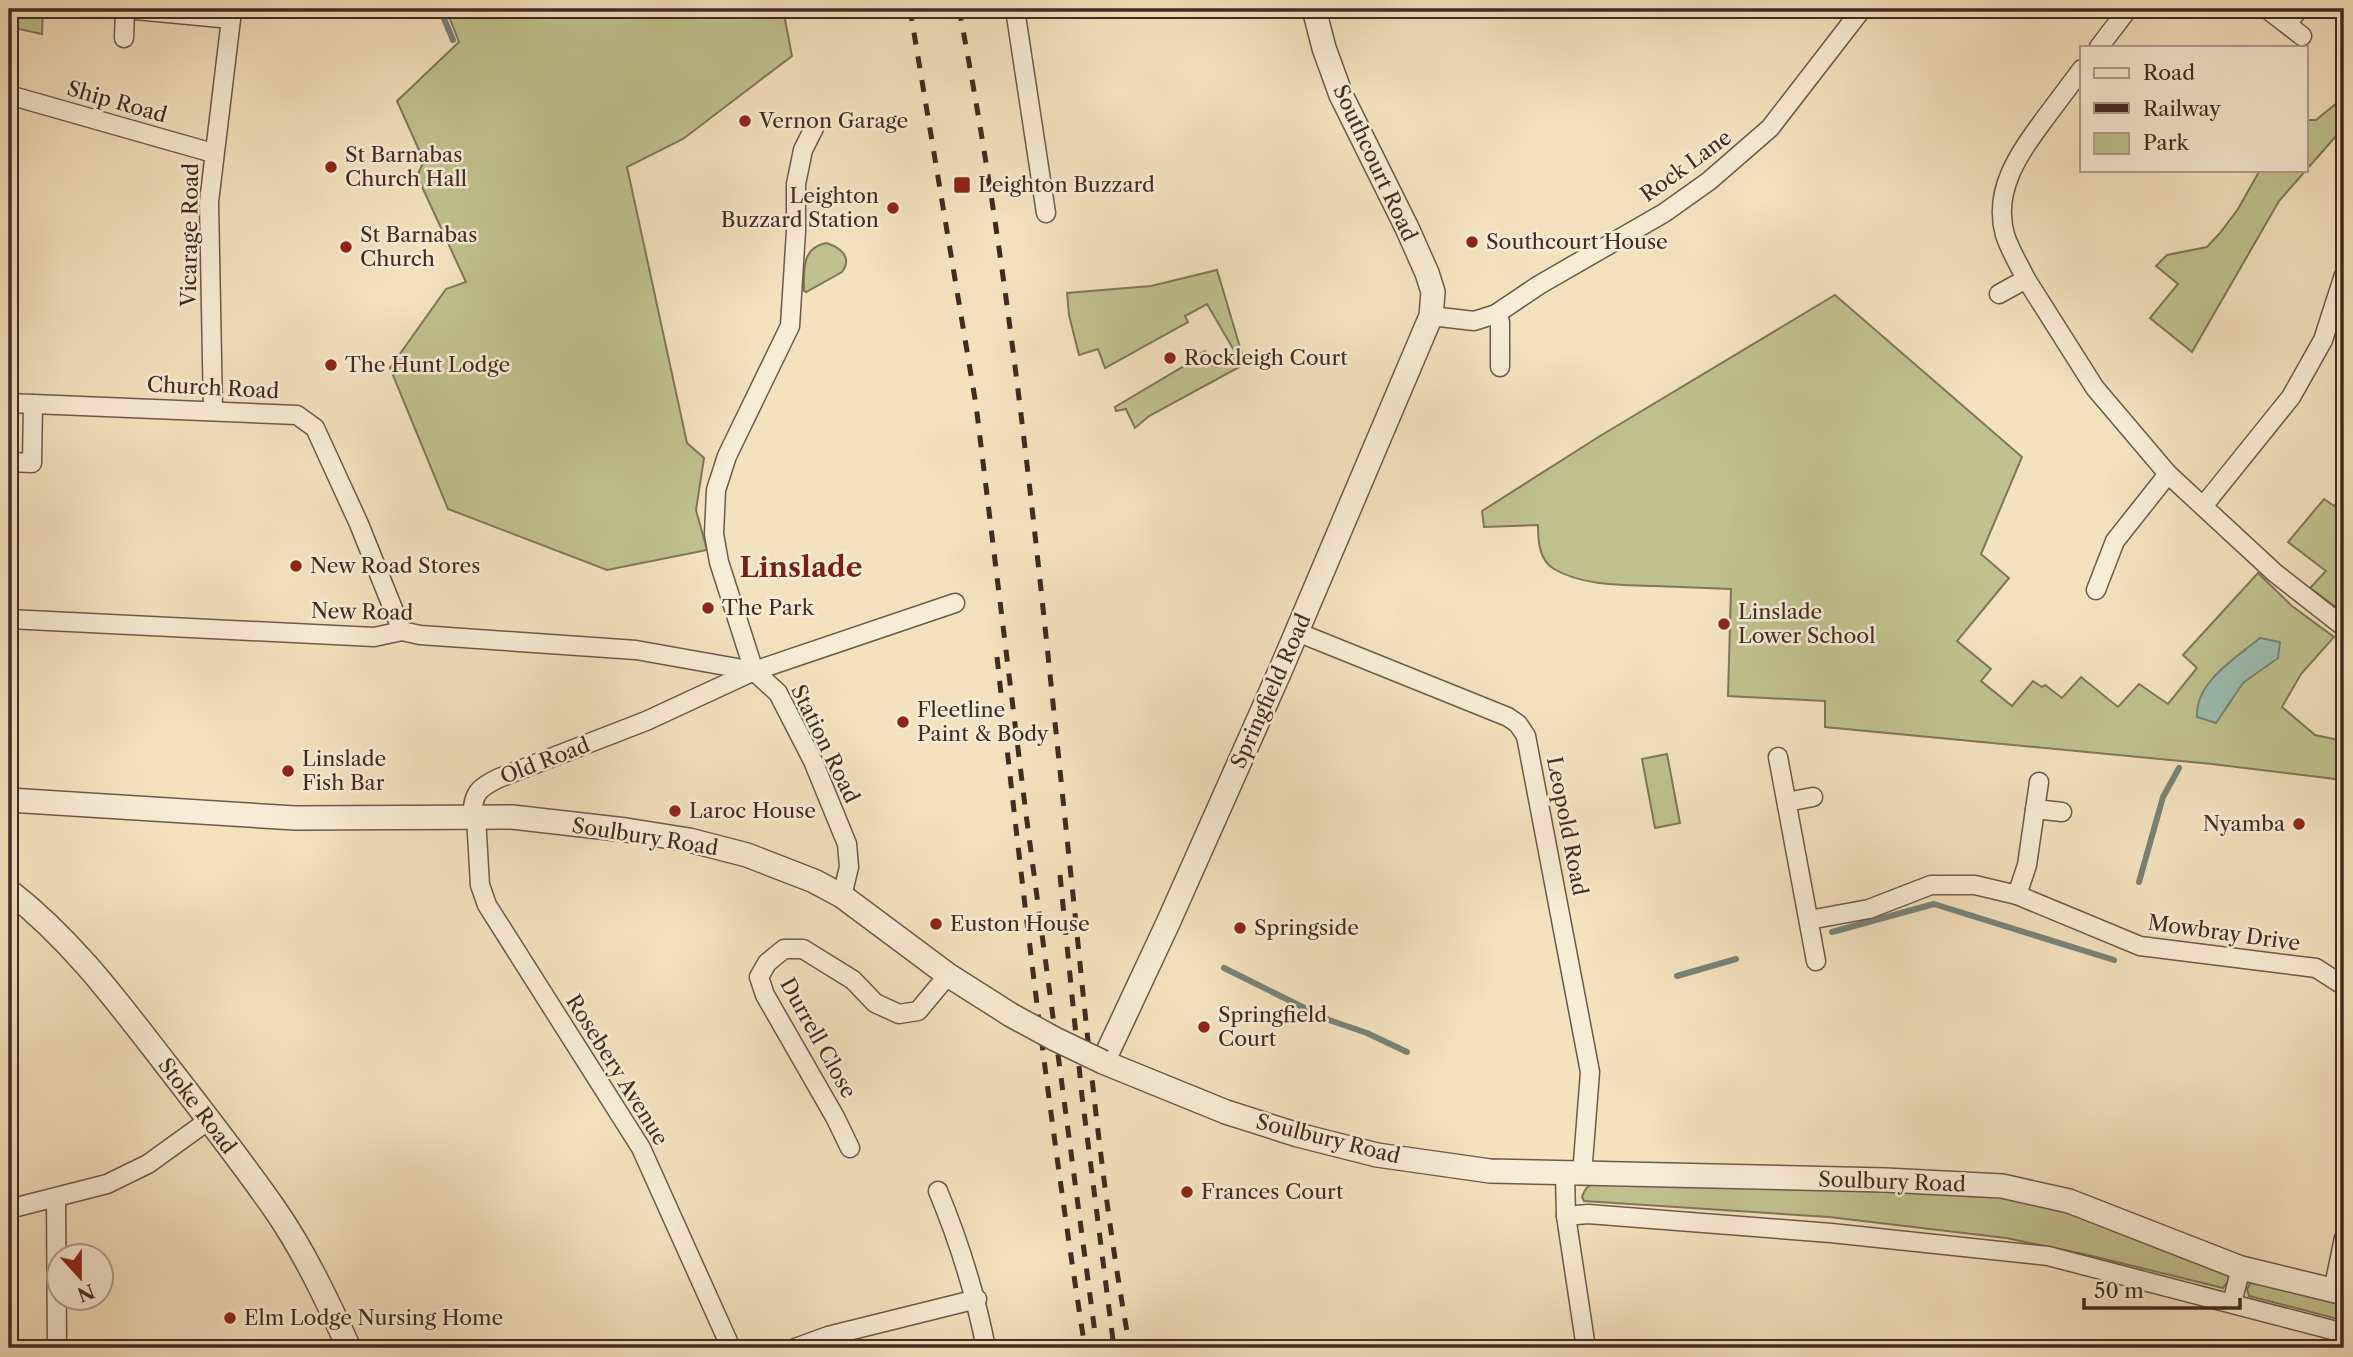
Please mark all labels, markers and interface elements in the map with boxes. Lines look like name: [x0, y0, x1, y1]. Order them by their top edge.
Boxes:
legend: [2080, 46, 2308, 172]
text: Road: [2143, 60, 2195, 85]
street label: Ship Road: [64, 75, 170, 128]
street label: Southcourt Road: [1328, 81, 1423, 245]
text: Railway: [2143, 96, 2221, 121]
place label: Vernon Garage: [758, 108, 908, 133]
marker: Vernon Garage: [737, 113, 753, 129]
street label: Rock Lane: [1635, 124, 1736, 207]
text: Park: [2143, 130, 2189, 155]
place label: St Barnabas Church Hall: [345, 142, 467, 191]
marker: St Barnabas Church Hall: [323, 159, 339, 175]
street label: Vicarage Road: [176, 163, 203, 308]
place label: Leighton Buzzard: [978, 172, 1155, 197]
marker: Leighton Buzzard: [952, 175, 972, 195]
place label: Leighton Buzzard Station: [721, 183, 879, 232]
marker: Leighton Buzzard Station: [885, 200, 901, 216]
place label: St Barnabas Church: [360, 222, 477, 271]
place label: Southcourt House: [1486, 229, 1668, 254]
marker: Southcourt House: [1464, 234, 1480, 250]
marker: St Barnabas Church: [338, 239, 354, 255]
place label: Rockleigh Court: [1184, 345, 1348, 370]
marker: Rockleigh Court: [1162, 350, 1178, 366]
place label: The Hunt Lodge: [345, 352, 510, 377]
marker: The Hunt Lodge: [323, 357, 339, 373]
street label: Church Road: [146, 372, 280, 403]
district label: Linslade: [739, 550, 863, 584]
place label: New Road Stores: [310, 553, 480, 578]
marker: New Road Stores: [288, 558, 304, 574]
place label: The Park: [722, 595, 815, 620]
street label: New Road: [311, 598, 414, 625]
place label: Linslade Lower School: [1738, 599, 1875, 648]
marker: The Park: [700, 600, 716, 616]
street label: Springfield Road: [1225, 609, 1316, 772]
marker: Linslade Lower School: [1716, 616, 1732, 632]
street label: Station Road: [786, 681, 865, 807]
place label: Fleetline Paint & Body: [917, 697, 1049, 746]
marker: Fleetline Paint & Body: [895, 714, 911, 730]
street label: Old Road: [497, 732, 593, 789]
place label: Linslade Fish Bar: [302, 746, 386, 795]
street label: Leopold Road: [1542, 754, 1593, 898]
marker: Linslade Fish Bar: [280, 763, 296, 779]
place label: Laroc House: [689, 798, 816, 823]
marker: Laroc House: [667, 803, 683, 819]
place label: Nyamba: [2203, 811, 2286, 836]
street label: Soulbury Road: [570, 813, 720, 860]
marker: Nyamba: [2291, 816, 2307, 832]
street label: Mowbray Drive: [2146, 909, 2302, 956]
place label: Euston House: [950, 911, 1090, 936]
place label: Springside: [1254, 915, 1359, 940]
marker: Euston House: [928, 916, 944, 932]
marker: Springside: [1232, 920, 1248, 936]
street label: Durrell Close: [775, 973, 862, 1102]
street label: Rosebery Avenue: [561, 990, 674, 1150]
place label: Springfield Court: [1218, 1002, 1327, 1051]
marker: Springfield Court: [1196, 1019, 1212, 1035]
street label: Stoke Road: [153, 1053, 242, 1159]
street label: Soulbury Road: [1253, 1109, 1403, 1169]
street label: Soulbury Road: [1818, 1166, 1966, 1197]
place label: Frances Court: [1201, 1179, 1344, 1204]
marker: Frances Court: [1179, 1184, 1195, 1200]
north arrow: [46, 1242, 116, 1312]
scale bar: [2084, 1266, 2239, 1310]
text: 50 m: [2094, 1278, 2144, 1303]
text: N: [74, 1279, 98, 1306]
place label: Elm Lodge Nursing Home: [244, 1305, 503, 1330]
marker: Elm Lodge Nursing Home: [222, 1310, 238, 1326]

